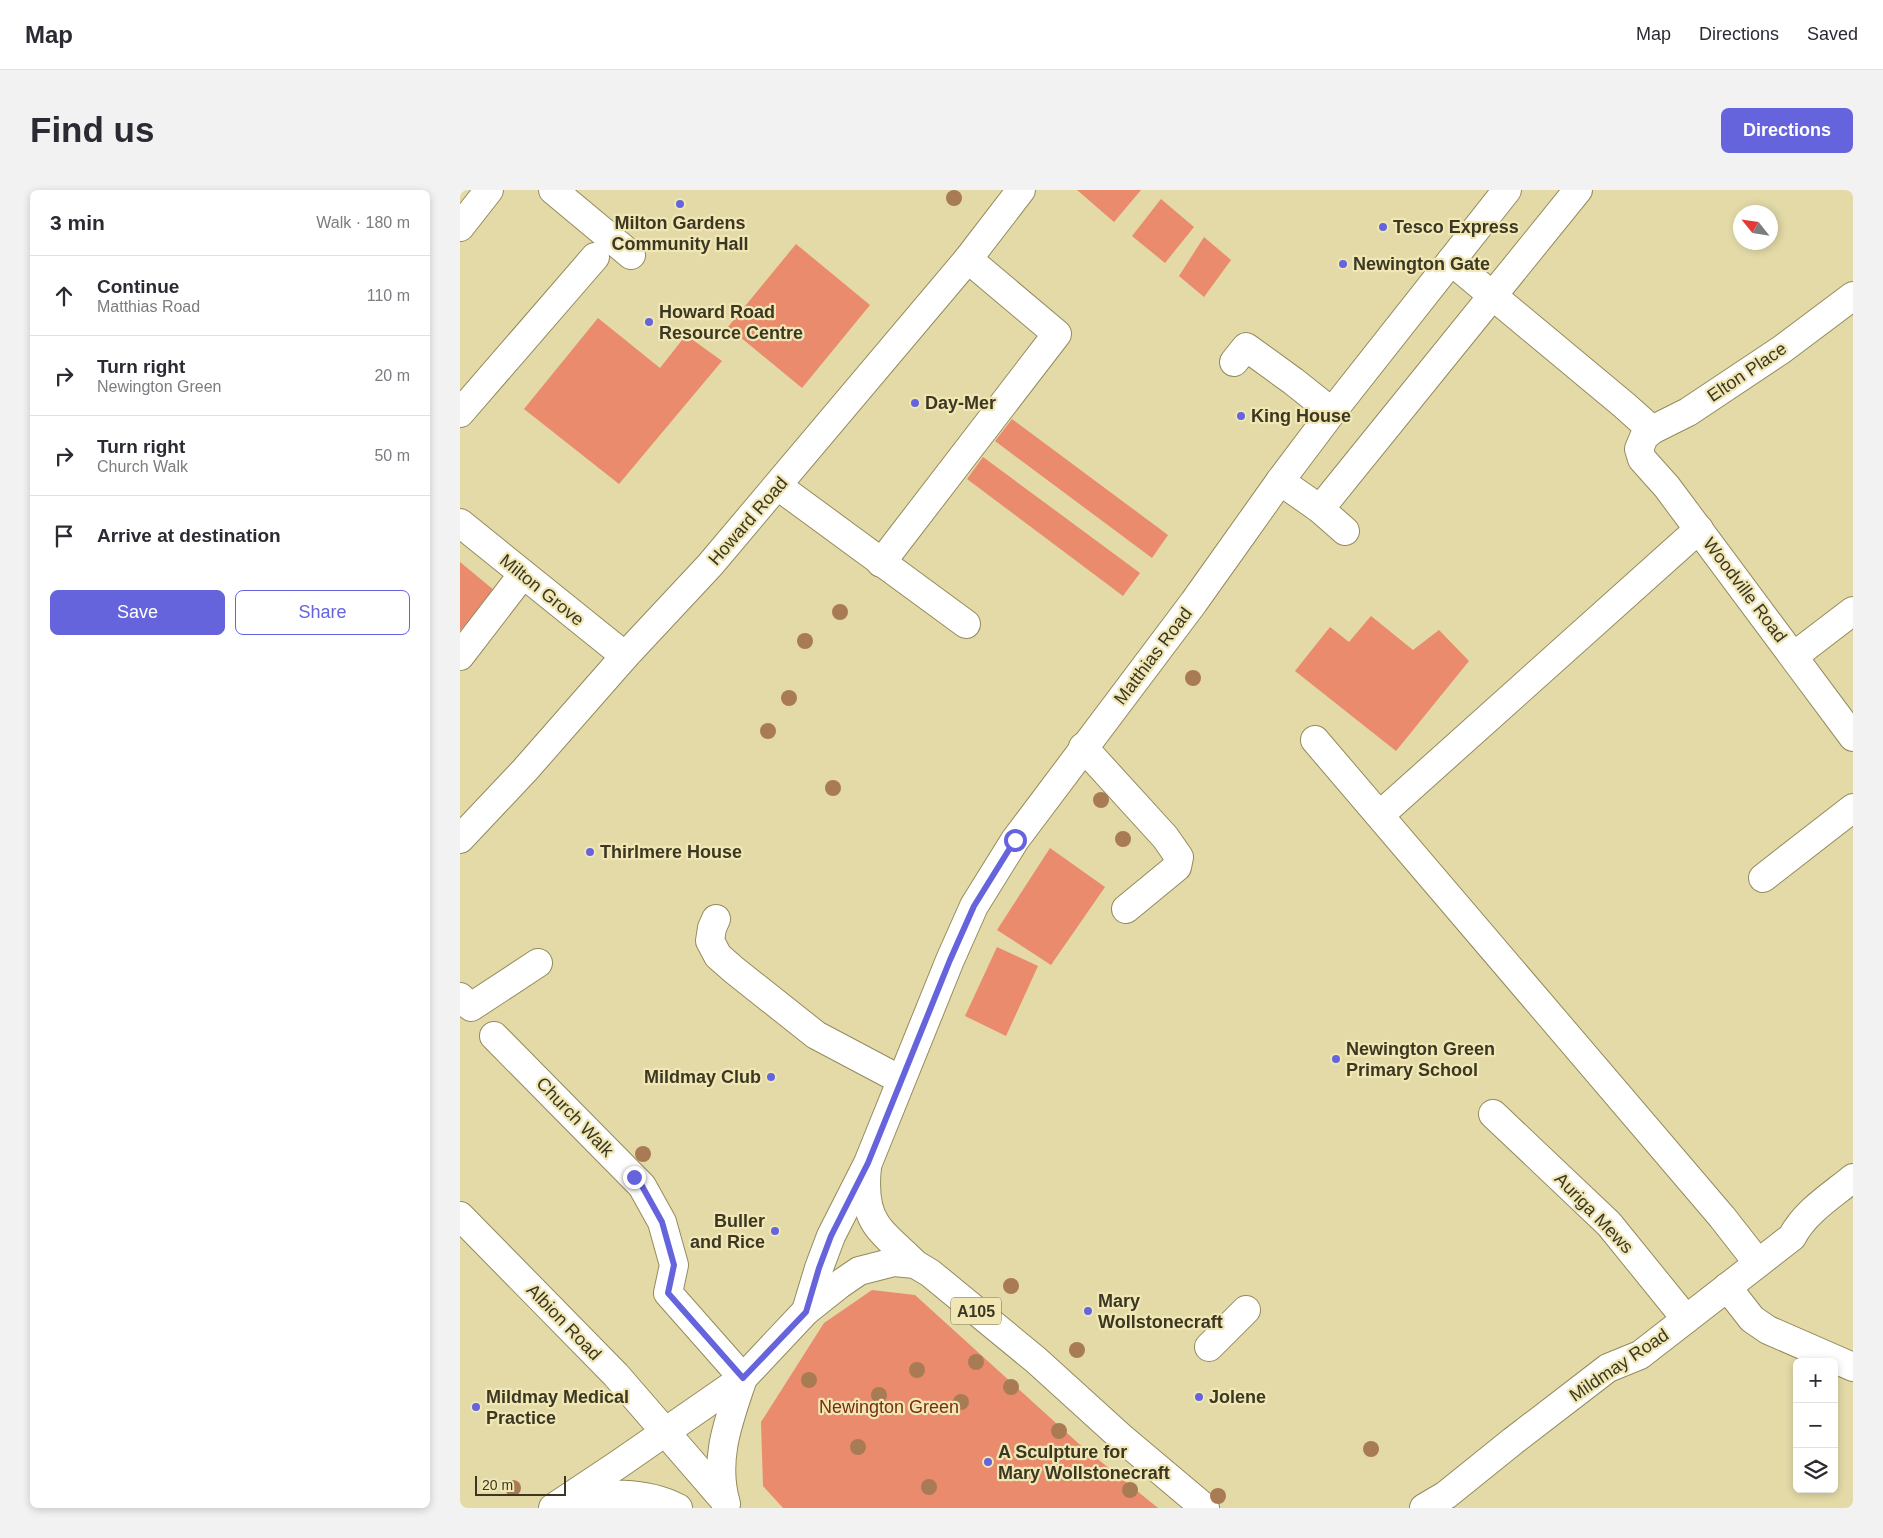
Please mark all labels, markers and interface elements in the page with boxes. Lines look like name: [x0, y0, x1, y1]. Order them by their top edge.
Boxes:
text: Map: [25, 21, 73, 48]
text: Map: [1636, 24, 1671, 44]
text: Directions: [1699, 24, 1779, 44]
text: Saved: [1807, 24, 1858, 44]
button: Directions: [1721, 108, 1853, 153]
text: Find us: [30, 110, 154, 149]
marker: Milton Gardens Community Hall: [674, 198, 686, 210]
north arrow: [1733, 205, 1778, 250]
text: 3 min: [50, 211, 105, 234]
place label: Milton Gardens Community Hall: [611, 213, 749, 254]
text: Walk · 180 m: [316, 214, 410, 231]
place label: Tesco Express: [1393, 217, 1519, 237]
marker: Tesco Express: [1377, 221, 1389, 233]
place label: Newington Gate: [1353, 254, 1490, 274]
marker: Newington Gate: [1337, 258, 1349, 270]
text: Continue: [97, 276, 179, 297]
icon: ahead: [50, 282, 78, 310]
text: 110 m: [367, 287, 410, 304]
text: Matthias Road: [97, 298, 200, 315]
place label: Howard Road Resource Centre: [659, 302, 803, 343]
marker: Howard Road Resource Centre: [643, 316, 655, 328]
street label: Elton Place: [1704, 338, 1790, 406]
text: Turn right: [97, 356, 185, 377]
icon: right: [50, 362, 78, 390]
text: 20 m: [374, 367, 410, 384]
text: Newington Green: [97, 378, 222, 395]
place label: Day-Mer: [925, 393, 996, 413]
marker: Day-Mer: [909, 397, 921, 409]
place label: King House: [1251, 406, 1351, 426]
marker: King House: [1235, 410, 1247, 422]
text: Turn right: [97, 436, 185, 457]
icon: right: [50, 442, 78, 470]
text: 50 m: [374, 447, 410, 464]
text: Church Walk: [97, 458, 188, 475]
street label: Howard Road: [704, 473, 792, 569]
icon: arrive: [50, 522, 78, 550]
text: Arrive at destination: [97, 525, 281, 546]
street label: Woodville Road: [1699, 534, 1791, 646]
street label: Milton Grove: [496, 550, 588, 630]
button: Save: [50, 590, 225, 635]
button: Share: [235, 590, 410, 635]
street label: Matthias Road: [1110, 604, 1196, 708]
route start: [1004, 829, 1027, 852]
place label: Thirlmere House: [600, 842, 742, 862]
marker: Thirlmere House: [584, 846, 596, 858]
place label: Newington Green Primary School: [1346, 1039, 1495, 1080]
marker: Newington Green Primary School: [1330, 1053, 1342, 1065]
place label: Mildmay Club: [644, 1067, 761, 1087]
marker: Mildmay Club: [765, 1071, 777, 1083]
street label: Church Walk: [532, 1073, 618, 1161]
route end: [623, 1166, 646, 1189]
street label: Auriga Mews: [1551, 1169, 1637, 1257]
place label: Buller and Rice: [690, 1211, 765, 1252]
marker: Buller and Rice: [769, 1225, 781, 1237]
street label: Albion Road: [523, 1280, 605, 1364]
place label: Mary Wollstonecraft: [1098, 1291, 1223, 1332]
road number: A105: [951, 1298, 1001, 1324]
marker: Mary Wollstonecraft: [1082, 1305, 1094, 1317]
street label: Mildmay Road: [1566, 1325, 1672, 1405]
map controls: [1793, 1358, 1838, 1493]
button: +: [1793, 1358, 1838, 1403]
place label: Mildmay Medical Practice: [486, 1387, 629, 1428]
place label: Jolene: [1209, 1387, 1266, 1407]
marker: Jolene: [1193, 1391, 1205, 1403]
park label: Newington Green: [819, 1397, 959, 1417]
marker: Mildmay Medical Practice: [470, 1401, 482, 1413]
button: −: [1793, 1403, 1838, 1448]
place label: A Sculpture for Mary Wollstonecraft: [998, 1442, 1170, 1483]
button: layers: [1793, 1448, 1838, 1493]
marker: A Sculpture for Mary Wollstonecraft: [982, 1456, 994, 1468]
scale bar: [475, 1473, 566, 1496]
text: 20 m: [482, 1477, 513, 1493]

